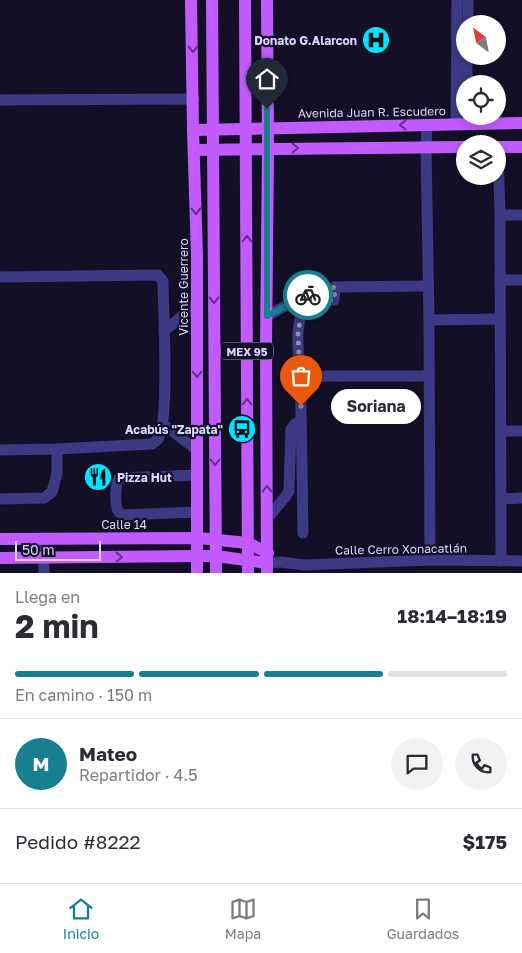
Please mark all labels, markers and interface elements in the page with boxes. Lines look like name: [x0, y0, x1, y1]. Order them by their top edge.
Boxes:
north arrow: [456, 15, 506, 65]
map controls: [456, 15, 506, 185]
hospital icon: Donato G.Alarcon: [361, 25, 391, 55]
place label: Donato G.Alarcon: [254, 33, 357, 48]
one-way arrow: [187, 45, 198, 53]
pin: [246, 58, 288, 109]
icon: home: [253, 65, 281, 93]
button: locate: [456, 75, 506, 125]
street label: Avenida Juan R. Escudero: [298, 103, 446, 121]
one-way arrow: [399, 120, 407, 130]
button: layers: [456, 135, 506, 185]
one-way arrow: [292, 143, 300, 153]
one-way arrow: [191, 208, 201, 215]
one-way arrow: [242, 235, 252, 243]
street label: Vicente Guerrero: [176, 238, 191, 336]
courier: [283, 270, 333, 320]
icon: bike: [294, 281, 322, 309]
one-way arrow: [209, 296, 219, 304]
road number: MEX 95: [221, 342, 273, 360]
pin: [280, 355, 322, 406]
icon: bag: [287, 362, 315, 390]
one-way arrow: [192, 370, 202, 378]
callout: Soriana: [331, 388, 421, 424]
text: Soriana: [346, 396, 406, 416]
one-way arrow: [242, 398, 253, 406]
bus stop icon: Acabús "Zapata": [227, 414, 257, 444]
place label: Acabús "Zapata": [125, 422, 223, 437]
one-way arrow: [210, 459, 220, 467]
restaurant icon: Pizza Hut: [83, 462, 113, 492]
place label: Pizza Hut: [117, 470, 172, 485]
one-way arrow: [262, 485, 272, 493]
street label: Calle 14: [101, 517, 147, 532]
scale bar: [15, 538, 101, 561]
street label: Calle Cerro Xonacatlán: [335, 540, 467, 558]
text: 50 m: [22, 541, 55, 558]
one-way arrow: [115, 552, 123, 562]
text: Llega en: [15, 587, 80, 607]
text: 18:14–18:19: [397, 604, 507, 627]
text: 2 min: [15, 607, 99, 645]
text: En camino · 150 m: [15, 685, 152, 705]
button: chat: [391, 738, 443, 790]
button: phone: [455, 738, 507, 790]
text: Mateo: [79, 742, 137, 765]
text: M: [33, 752, 49, 775]
text: Repartidor · 4.5: [79, 765, 197, 785]
text: Pedido #8222: [15, 830, 140, 853]
text: $175: [463, 830, 507, 853]
tab: Inicio: [63, 895, 99, 942]
tab: Mapa: [225, 895, 261, 942]
tab: Guardados: [387, 895, 459, 942]

